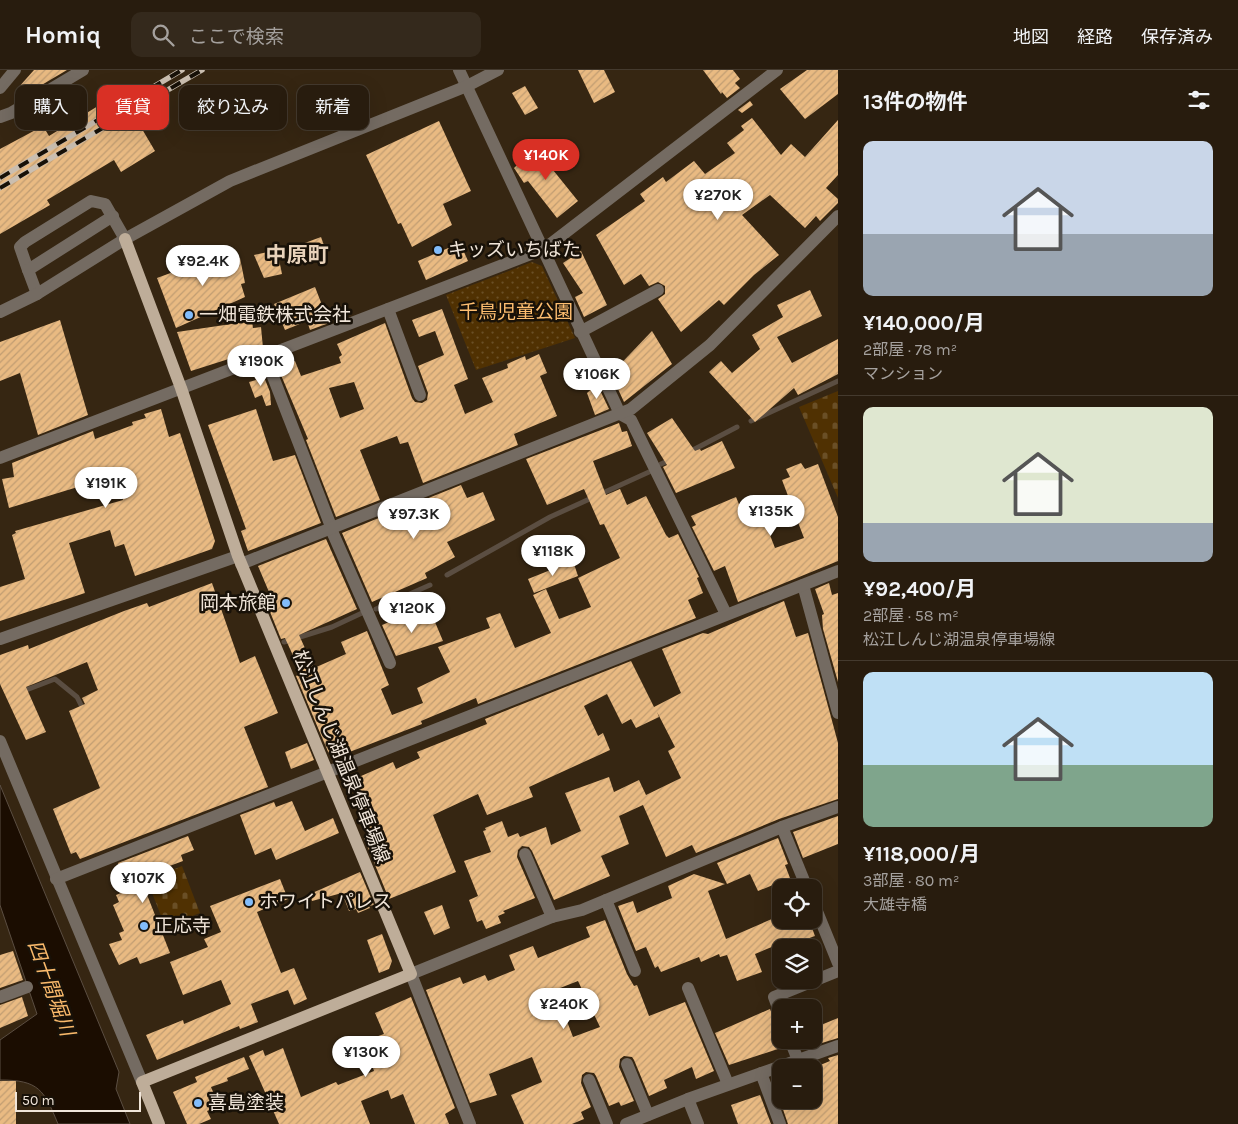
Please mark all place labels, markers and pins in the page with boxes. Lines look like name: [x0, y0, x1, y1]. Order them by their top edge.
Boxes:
pin: ¥140K: [511, 138, 581, 181]
pin: ¥270K: [683, 178, 753, 221]
place label: キッズいちばた: [448, 239, 581, 261]
pin: ¥92.4K: [162, 244, 244, 287]
marker: キッズいちばた: [432, 244, 444, 256]
place label: 一畑電鉄株式会社: [199, 304, 351, 326]
marker: 一畑電鉄株式会社: [183, 309, 195, 321]
pin: ¥190K: [226, 344, 296, 387]
pin: ¥106K: [562, 358, 632, 400]
pin: ¥191K: [71, 466, 141, 509]
pin: ¥135K: [736, 494, 806, 537]
pin: ¥97.3K: [373, 498, 455, 540]
pin: ¥118K: [518, 534, 588, 577]
place label: 岡本旅館: [200, 592, 276, 614]
pin: ¥120K: [377, 592, 447, 634]
marker: 岡本旅館: [280, 597, 292, 609]
pin: ¥107K: [108, 862, 178, 904]
place label: ホワイトパレス: [259, 891, 392, 913]
marker: ホワイトパレス: [243, 896, 255, 908]
place label: 正応寺: [154, 915, 211, 937]
marker: 正応寺: [138, 920, 150, 932]
pin: ¥240K: [529, 988, 599, 1030]
pin: ¥130K: [331, 1036, 401, 1078]
place label: 喜島塗装: [208, 1092, 284, 1114]
marker: 喜島塗装: [192, 1097, 204, 1109]

